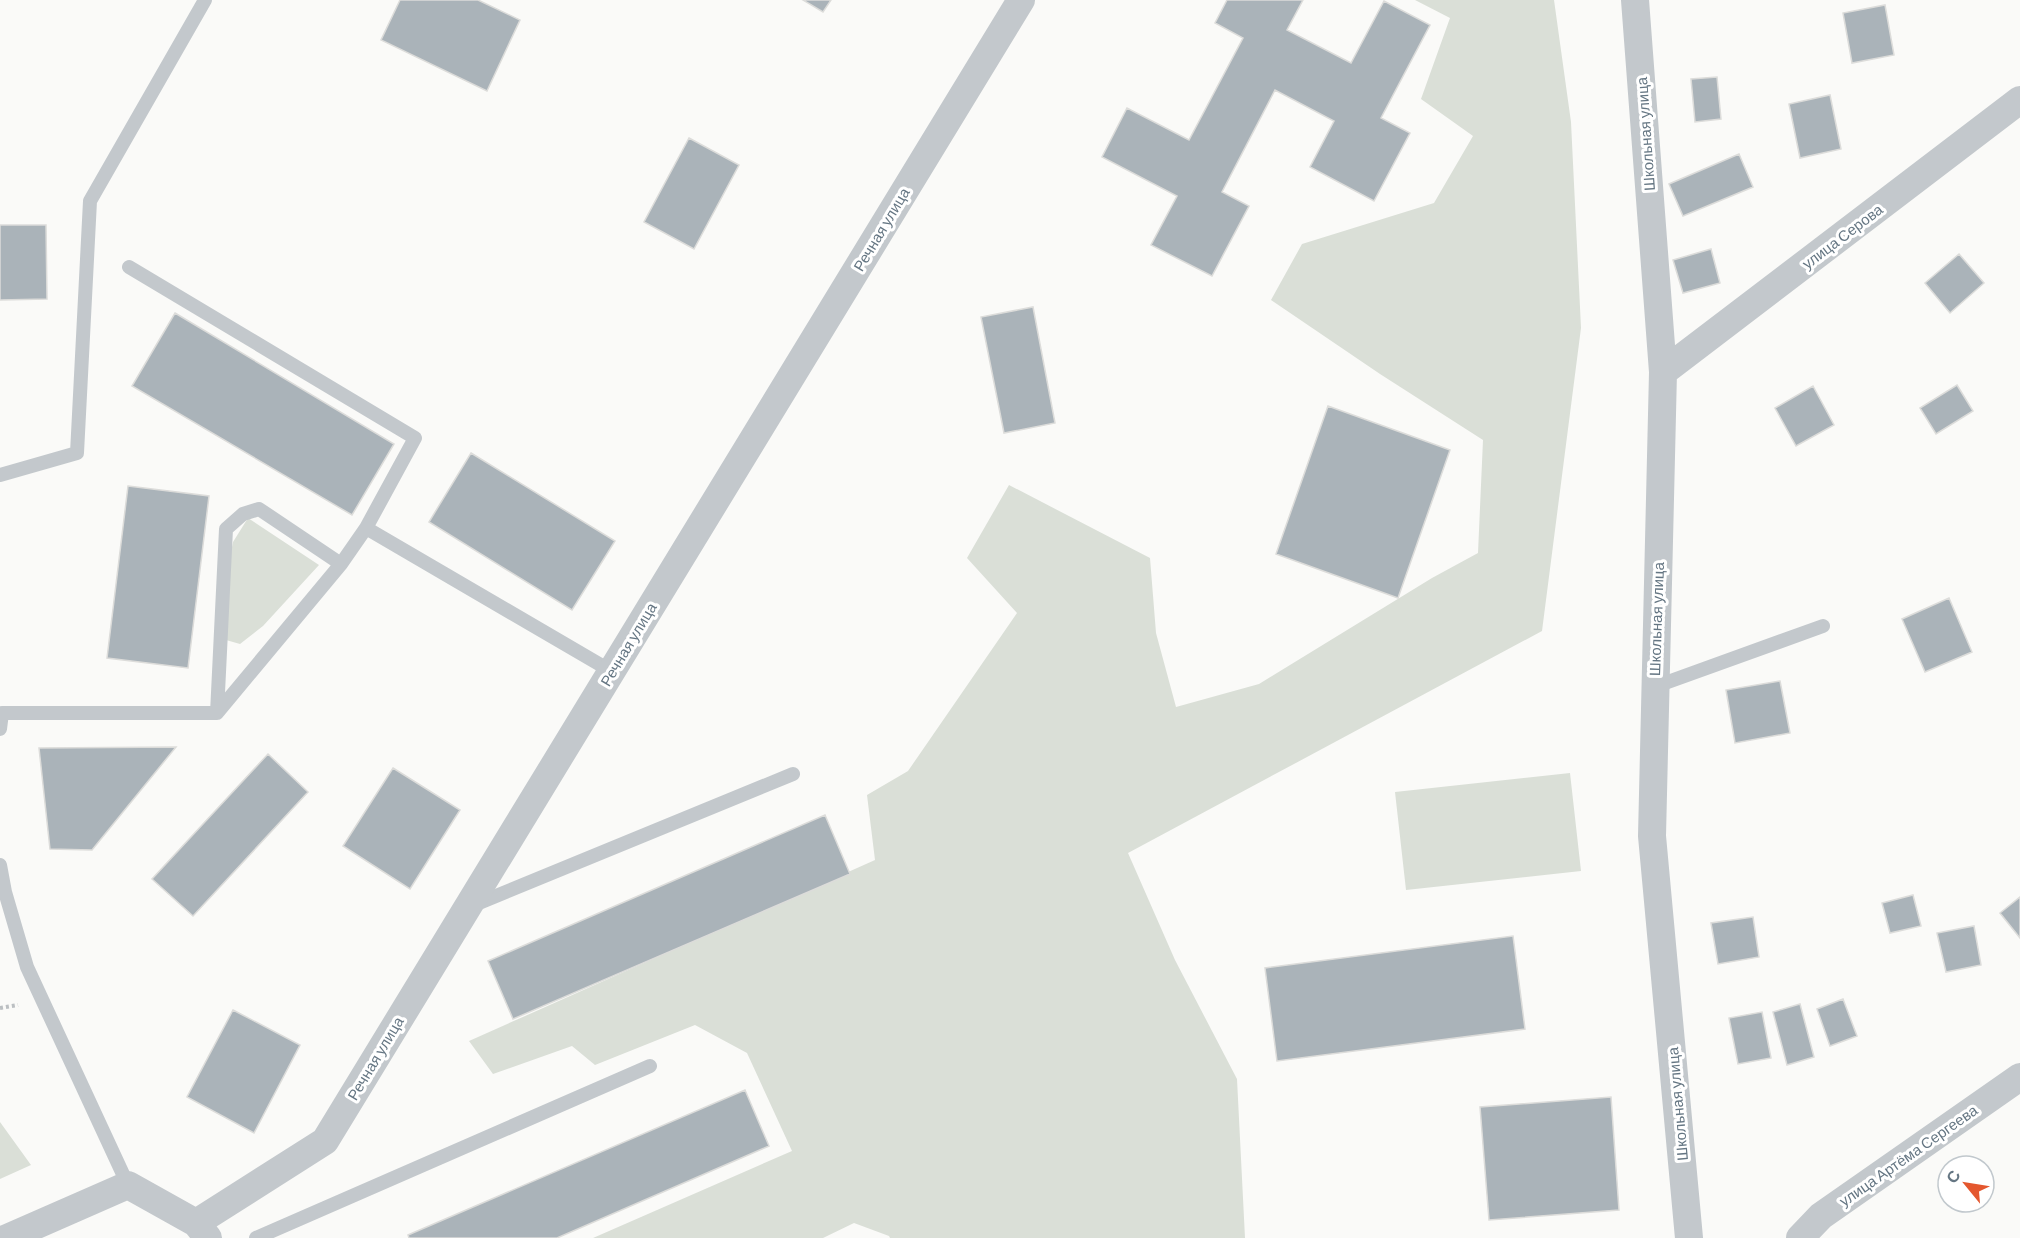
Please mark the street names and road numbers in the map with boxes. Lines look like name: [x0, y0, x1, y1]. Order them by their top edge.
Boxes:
street label: Школьная улица: [1632, 76, 1658, 192]
street label: Речная улица: [849, 184, 913, 274]
street label: улица Серова: [1798, 199, 1886, 272]
street label: Школьная улица: [1645, 561, 1667, 676]
street label: Речная улица: [596, 599, 660, 689]
street label: Речная улица: [343, 1013, 407, 1103]
street label: Школьная улица: [1663, 1046, 1691, 1162]
street label: улица Артёма Сергеева: [1835, 1100, 1981, 1210]

